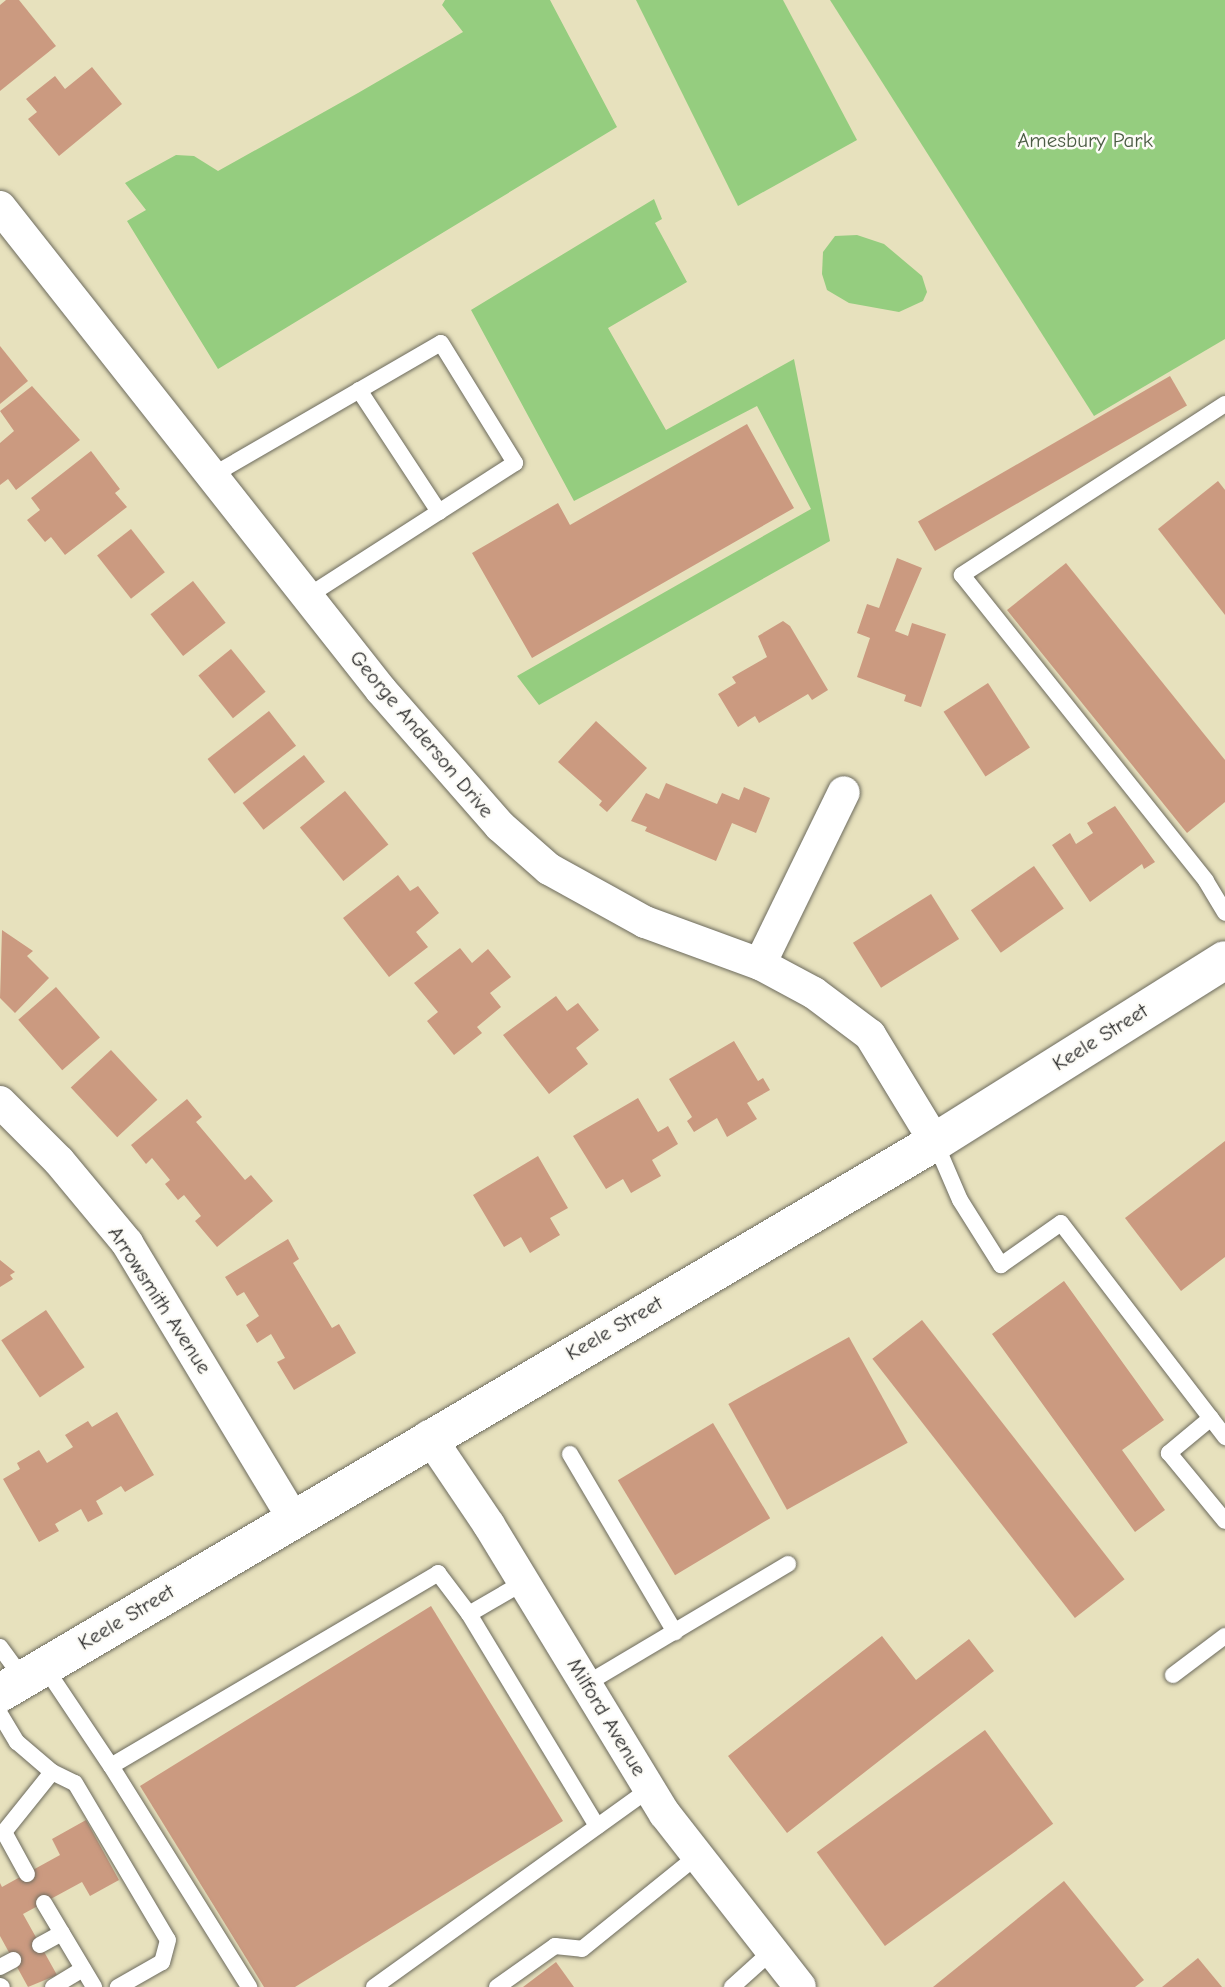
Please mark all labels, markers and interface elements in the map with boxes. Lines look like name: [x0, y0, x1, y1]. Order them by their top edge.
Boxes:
park label: Amesbury Park: [1017, 127, 1153, 153]
street label: George Anderson Drive: [345, 645, 499, 823]
street label: Keele Street: [1048, 998, 1152, 1076]
street label: Arrowsmith Avenue: [103, 1221, 217, 1379]
street label: Keele Street: [561, 1290, 667, 1366]
street label: Keele Street: [73, 1579, 179, 1655]
street label: Milford Avenue: [562, 1653, 652, 1781]

